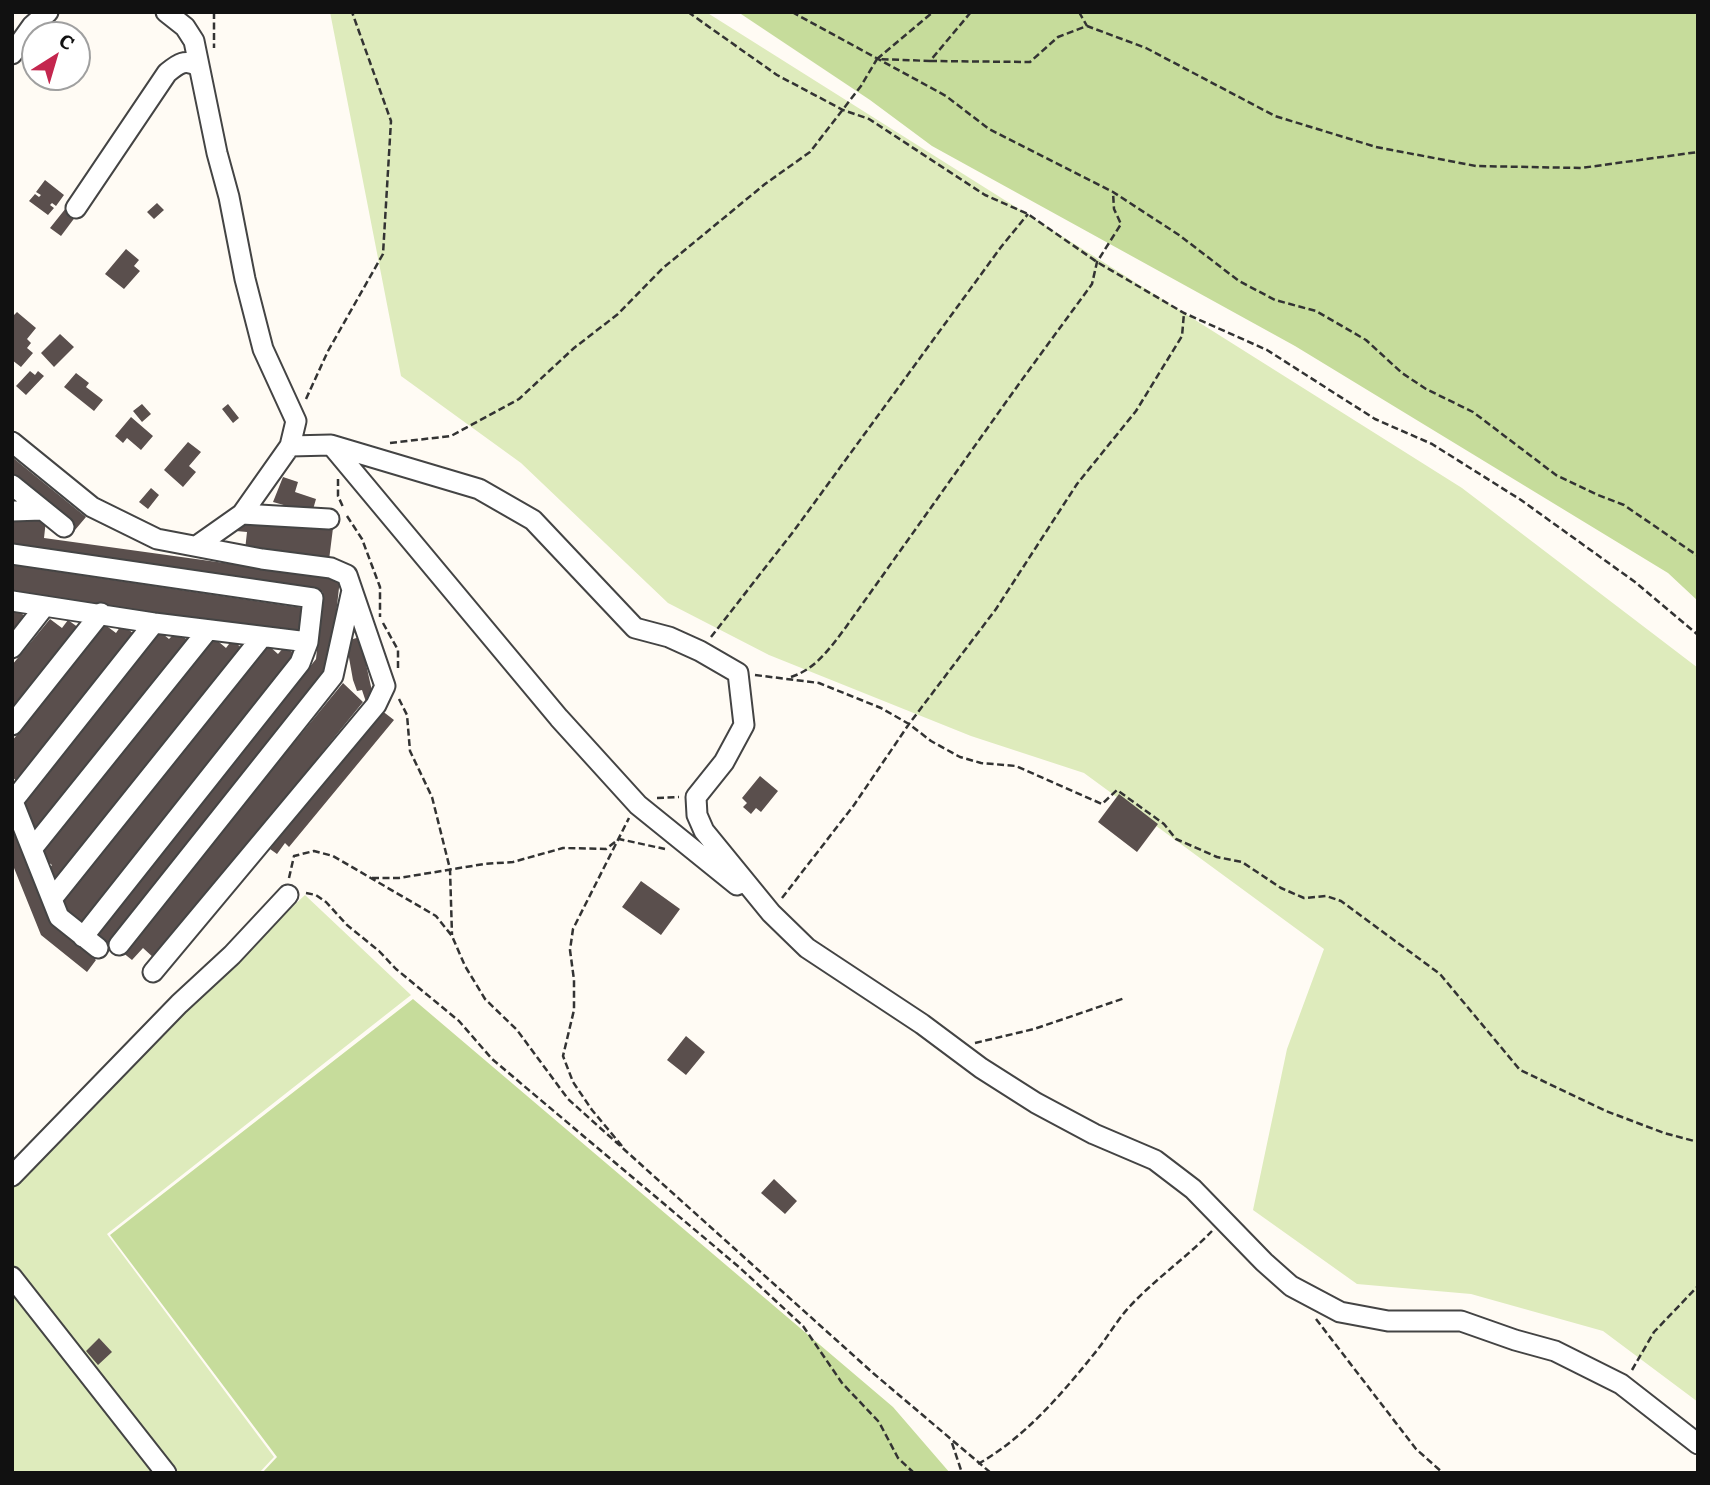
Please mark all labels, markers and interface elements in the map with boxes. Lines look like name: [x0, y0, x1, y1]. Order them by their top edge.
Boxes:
north arrow: [21, 21, 91, 91]
text: С: [54, 26, 81, 56]

